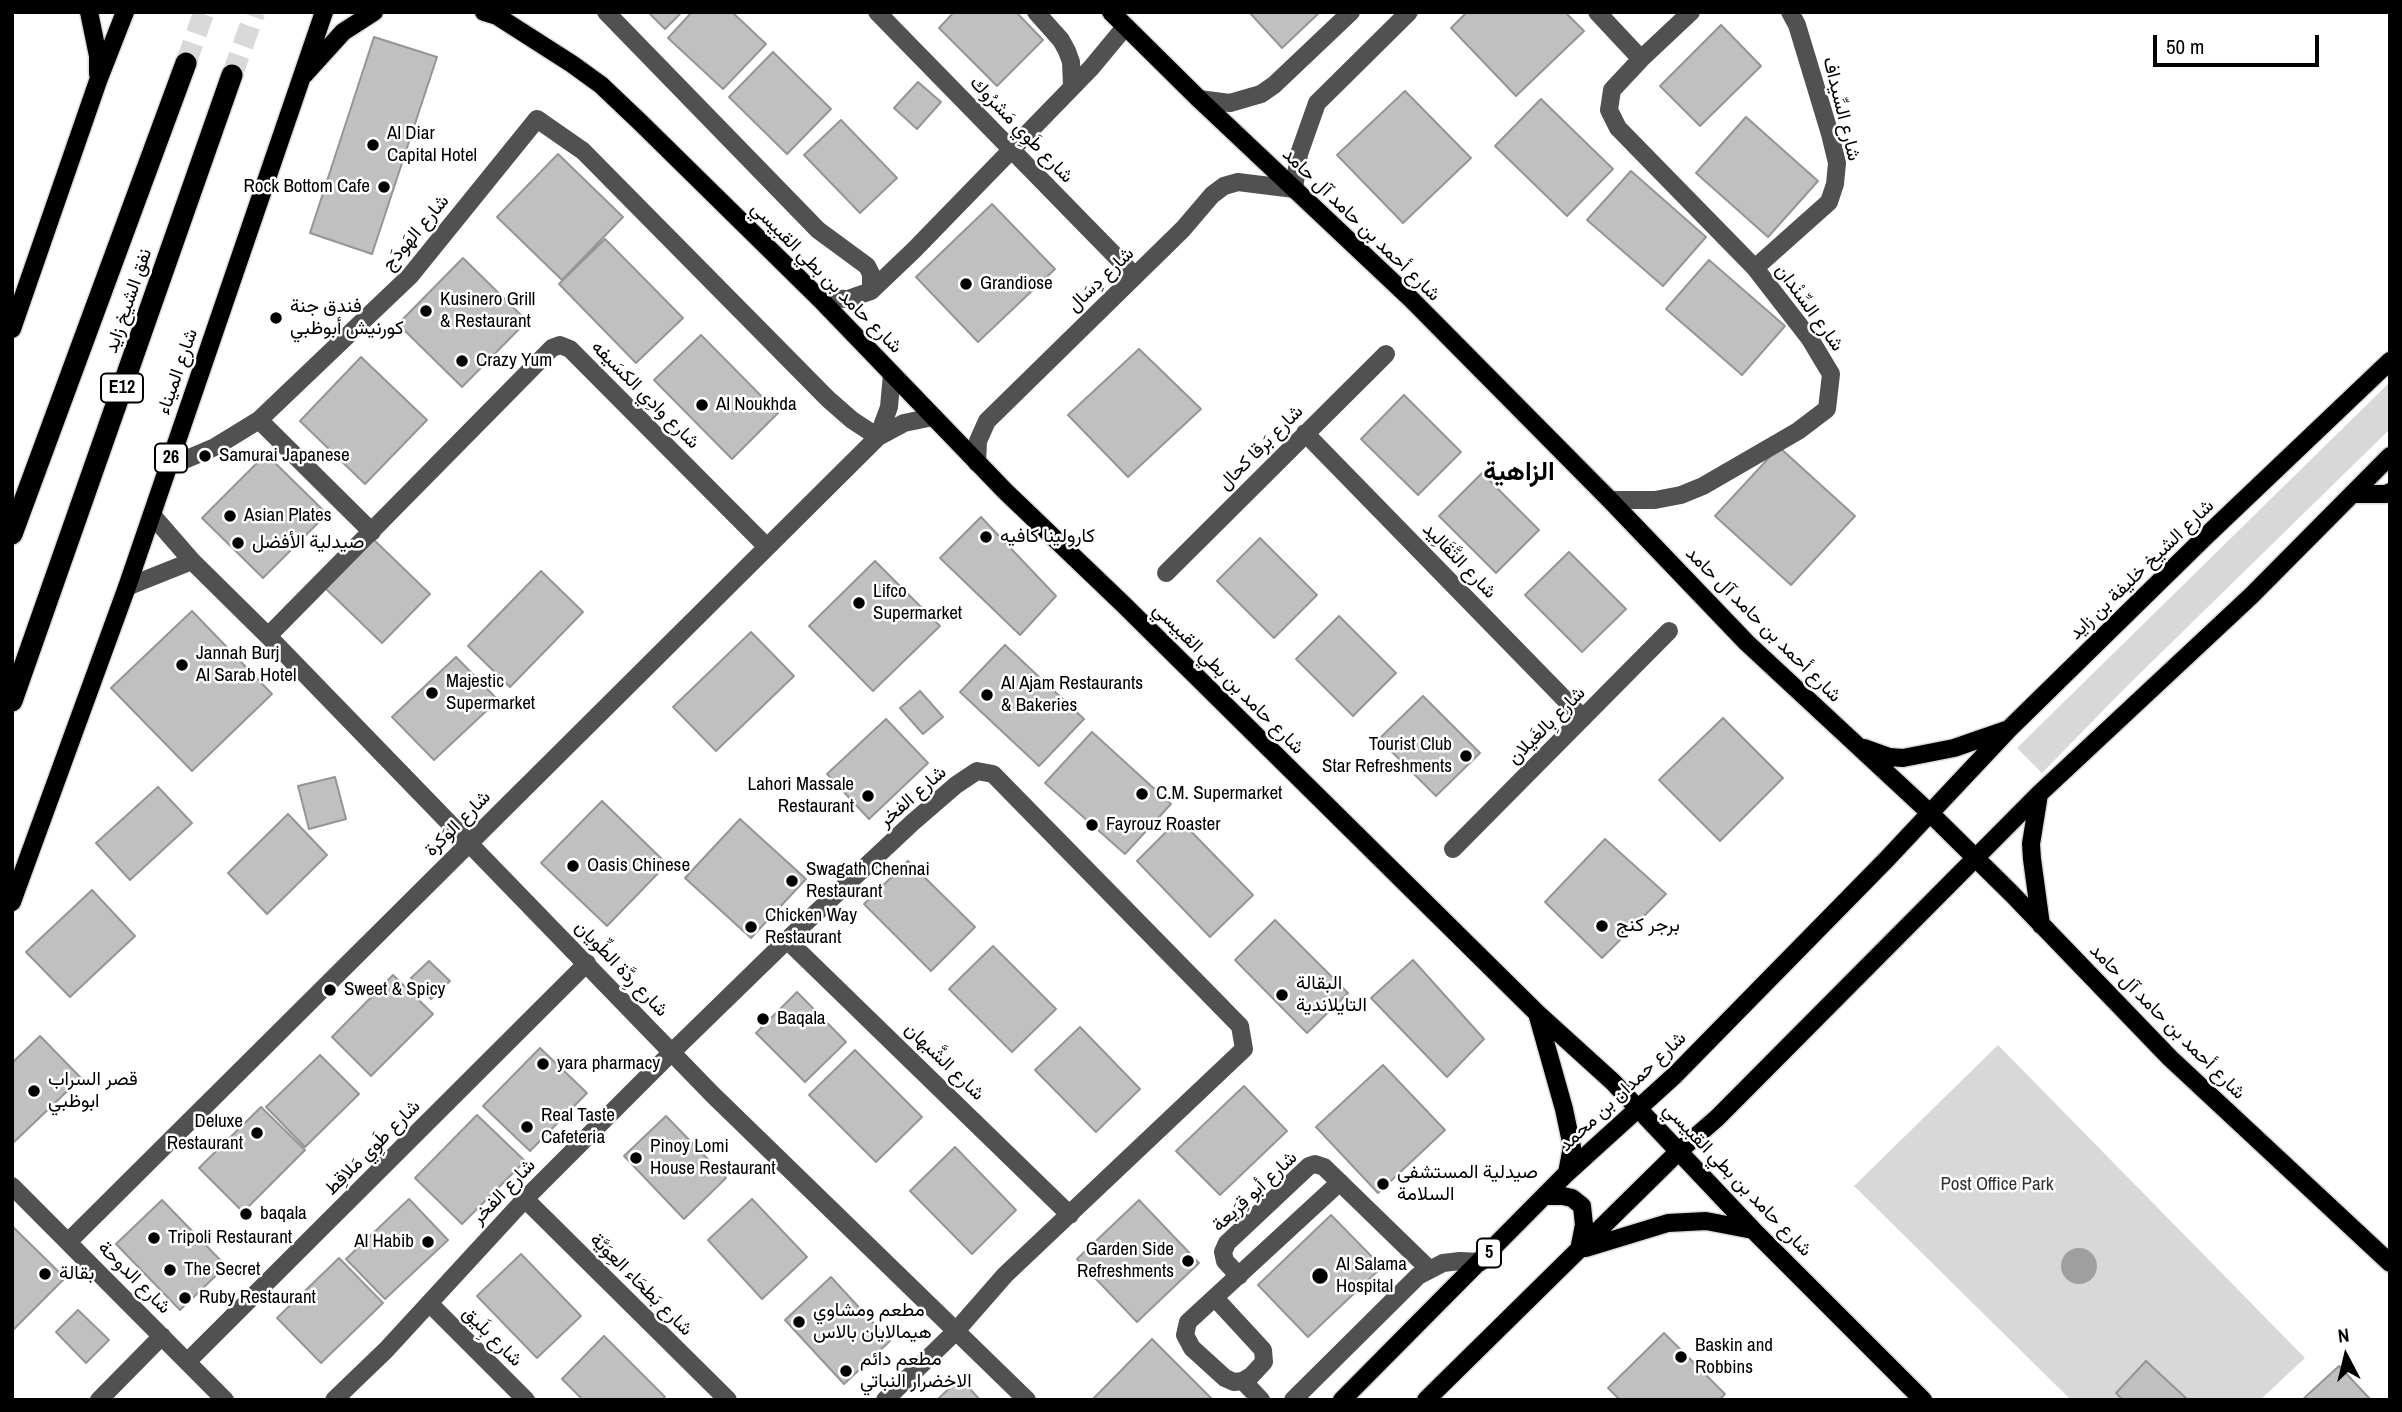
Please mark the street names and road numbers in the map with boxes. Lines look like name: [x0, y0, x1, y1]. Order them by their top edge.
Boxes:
street label: شارع السِّيداف: [1817, 55, 1865, 163]
street label: شارع طَوِي مَشرُوك: [964, 72, 1078, 188]
street label: شارع أحمد بن حامد آل حامد: [1277, 144, 1445, 306]
street label: شارع الهَودَج: [378, 190, 454, 276]
street label: شارع حامد بن بطي القبيسي: [746, 198, 906, 358]
street label: شارع دِسَال: [1063, 243, 1139, 317]
street label: نفق الشيخ زايد: [100, 246, 158, 356]
street label: شارع السِّنْدان: [1770, 260, 1848, 356]
street label: شارع الميناء: [153, 326, 203, 418]
street label: شارع وادِي الكسَيفه: [586, 336, 704, 454]
road number: E12: [101, 374, 143, 402]
street label: شارع بَرقا كحال: [1214, 401, 1308, 495]
road number: 26: [155, 444, 187, 472]
street label: شارع الشيخ خليفة بن زايد: [2065, 495, 2219, 645]
street label: شارع التَّقَالِيد: [1417, 518, 1501, 604]
street label: شارع أحمد بن حامد آل حامد: [1680, 542, 1846, 708]
street label: شارع حامد بن بطي القبيسي: [1148, 599, 1308, 759]
street label: شارع بِالغَيلان: [1503, 682, 1591, 770]
street label: شارع الفخر: [875, 761, 951, 833]
street label: شارع الوَكرة: [420, 786, 496, 862]
street label: شارع رِدَّة الطِّويان: [569, 916, 673, 1022]
street label: شارع أحمد بن حامد آل حامد: [2084, 939, 2250, 1105]
street label: شارع الشَّبهان: [899, 1018, 989, 1106]
street label: شارع حمدان بن محمد: [1555, 1027, 1691, 1157]
street label: شارع طَوِي مَلاقِط: [320, 1095, 426, 1201]
street label: شارع حامد بن بطي القبيسي: [1658, 1098, 1816, 1262]
street label: شارع أبو قِرَيعة: [1208, 1147, 1302, 1237]
street label: شارع الفخر: [467, 1155, 541, 1229]
street label: شارع بَطحَاء العِوَيَّة: [585, 1229, 697, 1341]
street label: شارع الدوحة: [93, 1237, 175, 1319]
road number: 5: [1477, 1238, 1501, 1268]
street label: شارع بِلَيق: [457, 1302, 527, 1372]

